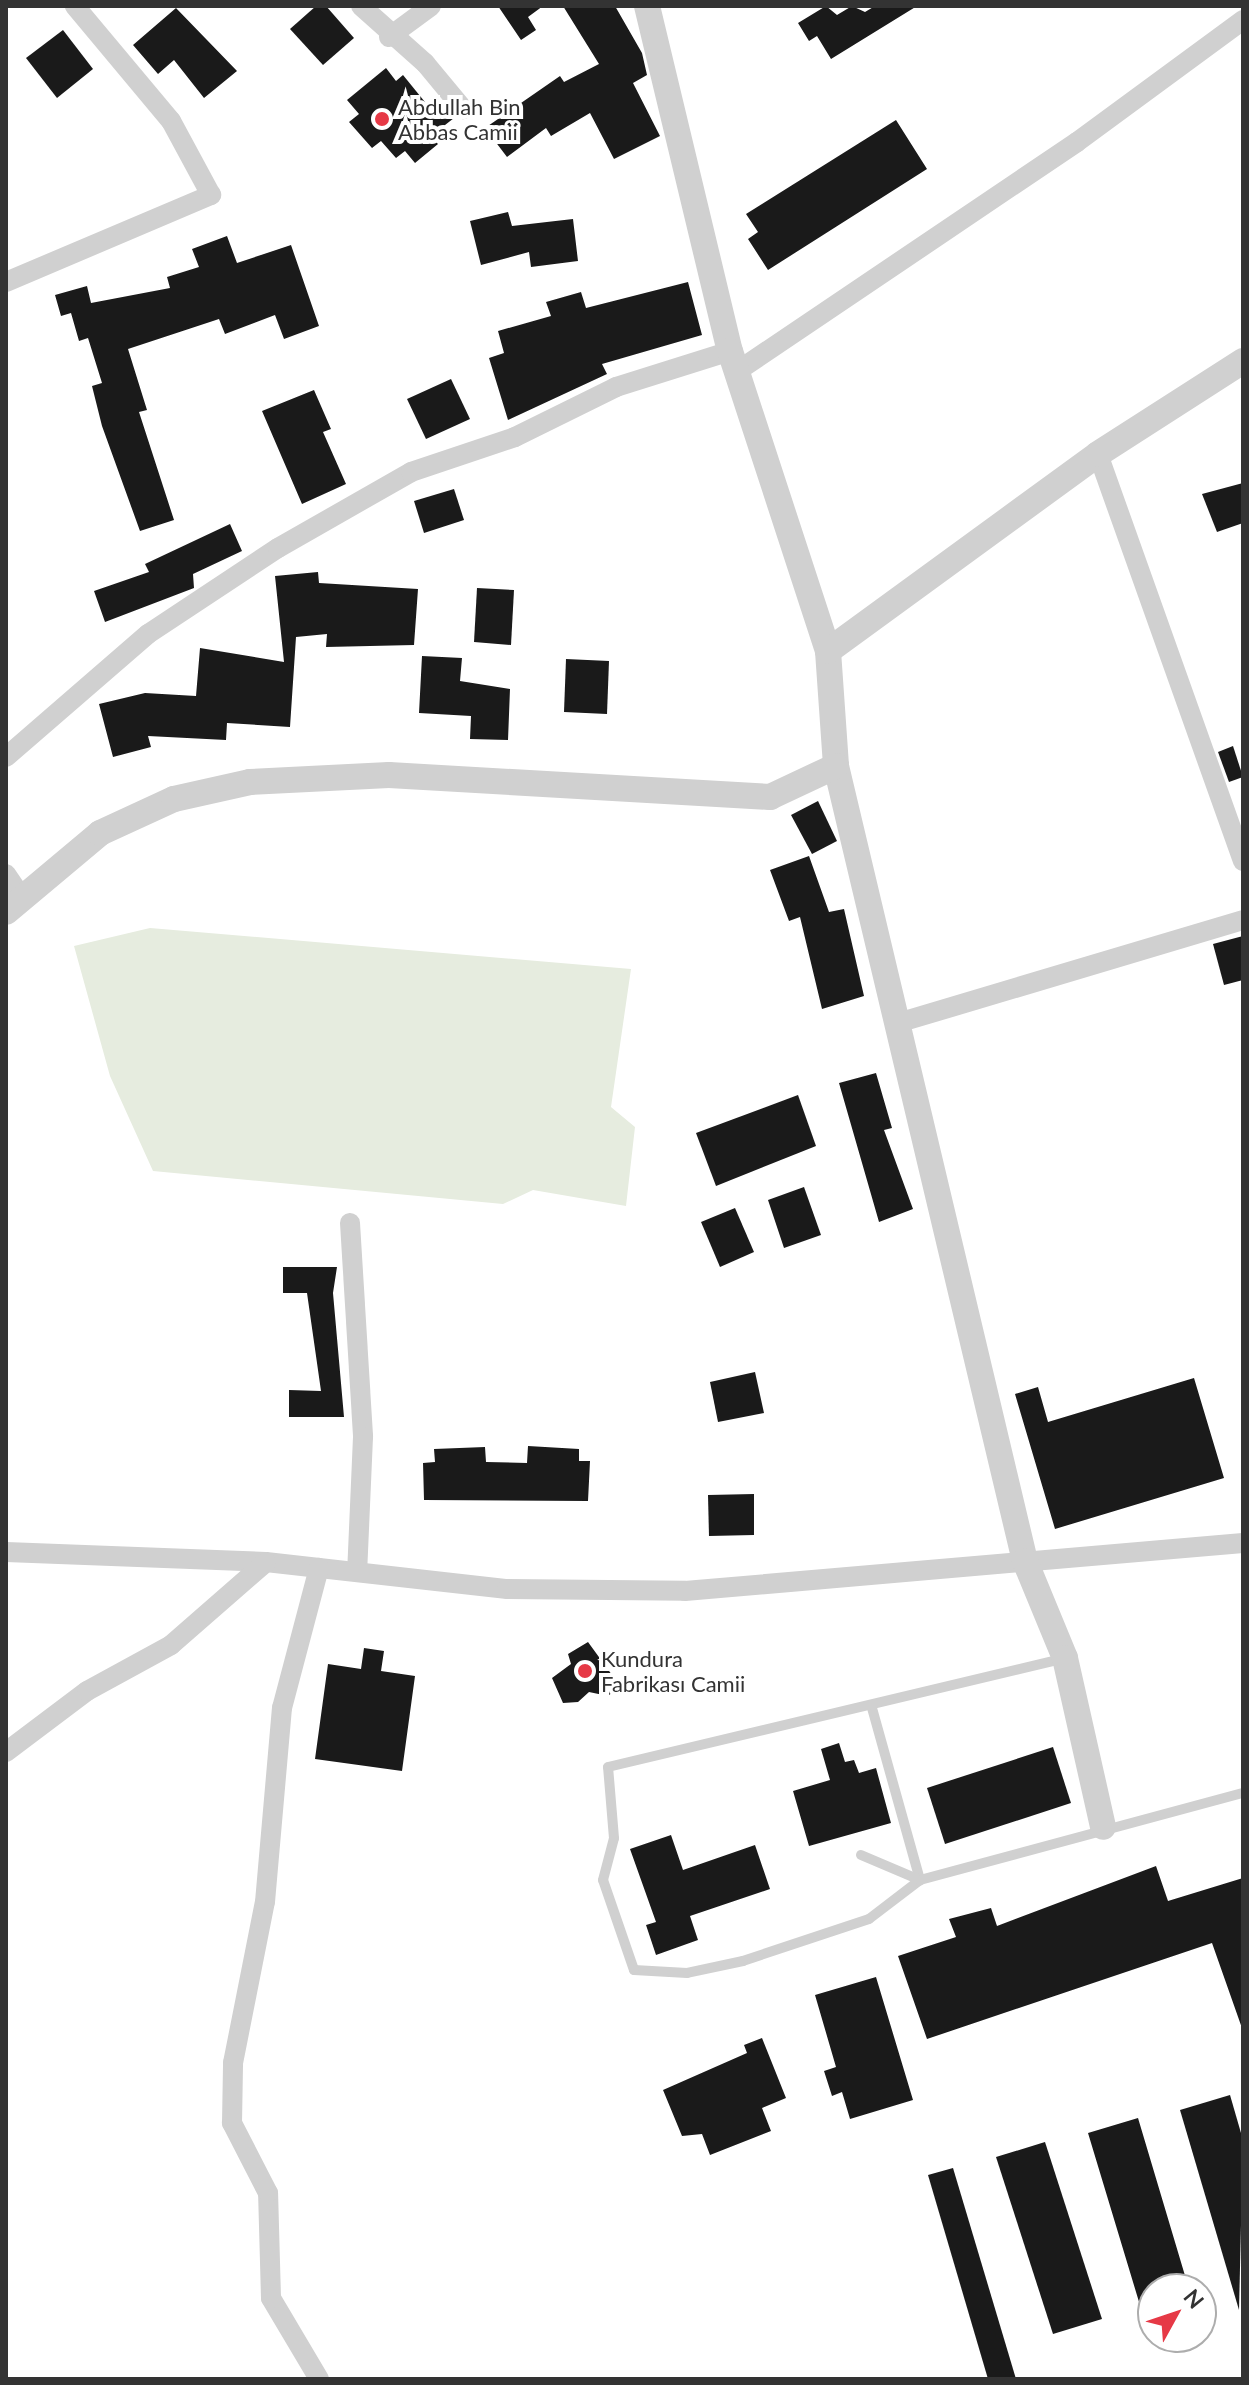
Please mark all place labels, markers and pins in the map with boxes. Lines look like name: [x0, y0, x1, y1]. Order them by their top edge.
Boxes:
place label: Abdullah Bin Abbas Camii: [398, 93, 521, 144]
marker: Abdullah Bin Abbas Camii: [373, 110, 391, 128]
place label: Kundura Fabrikası Camii: [601, 1645, 745, 1696]
marker: Kundura Fabrikası Camii: [576, 1662, 594, 1680]

